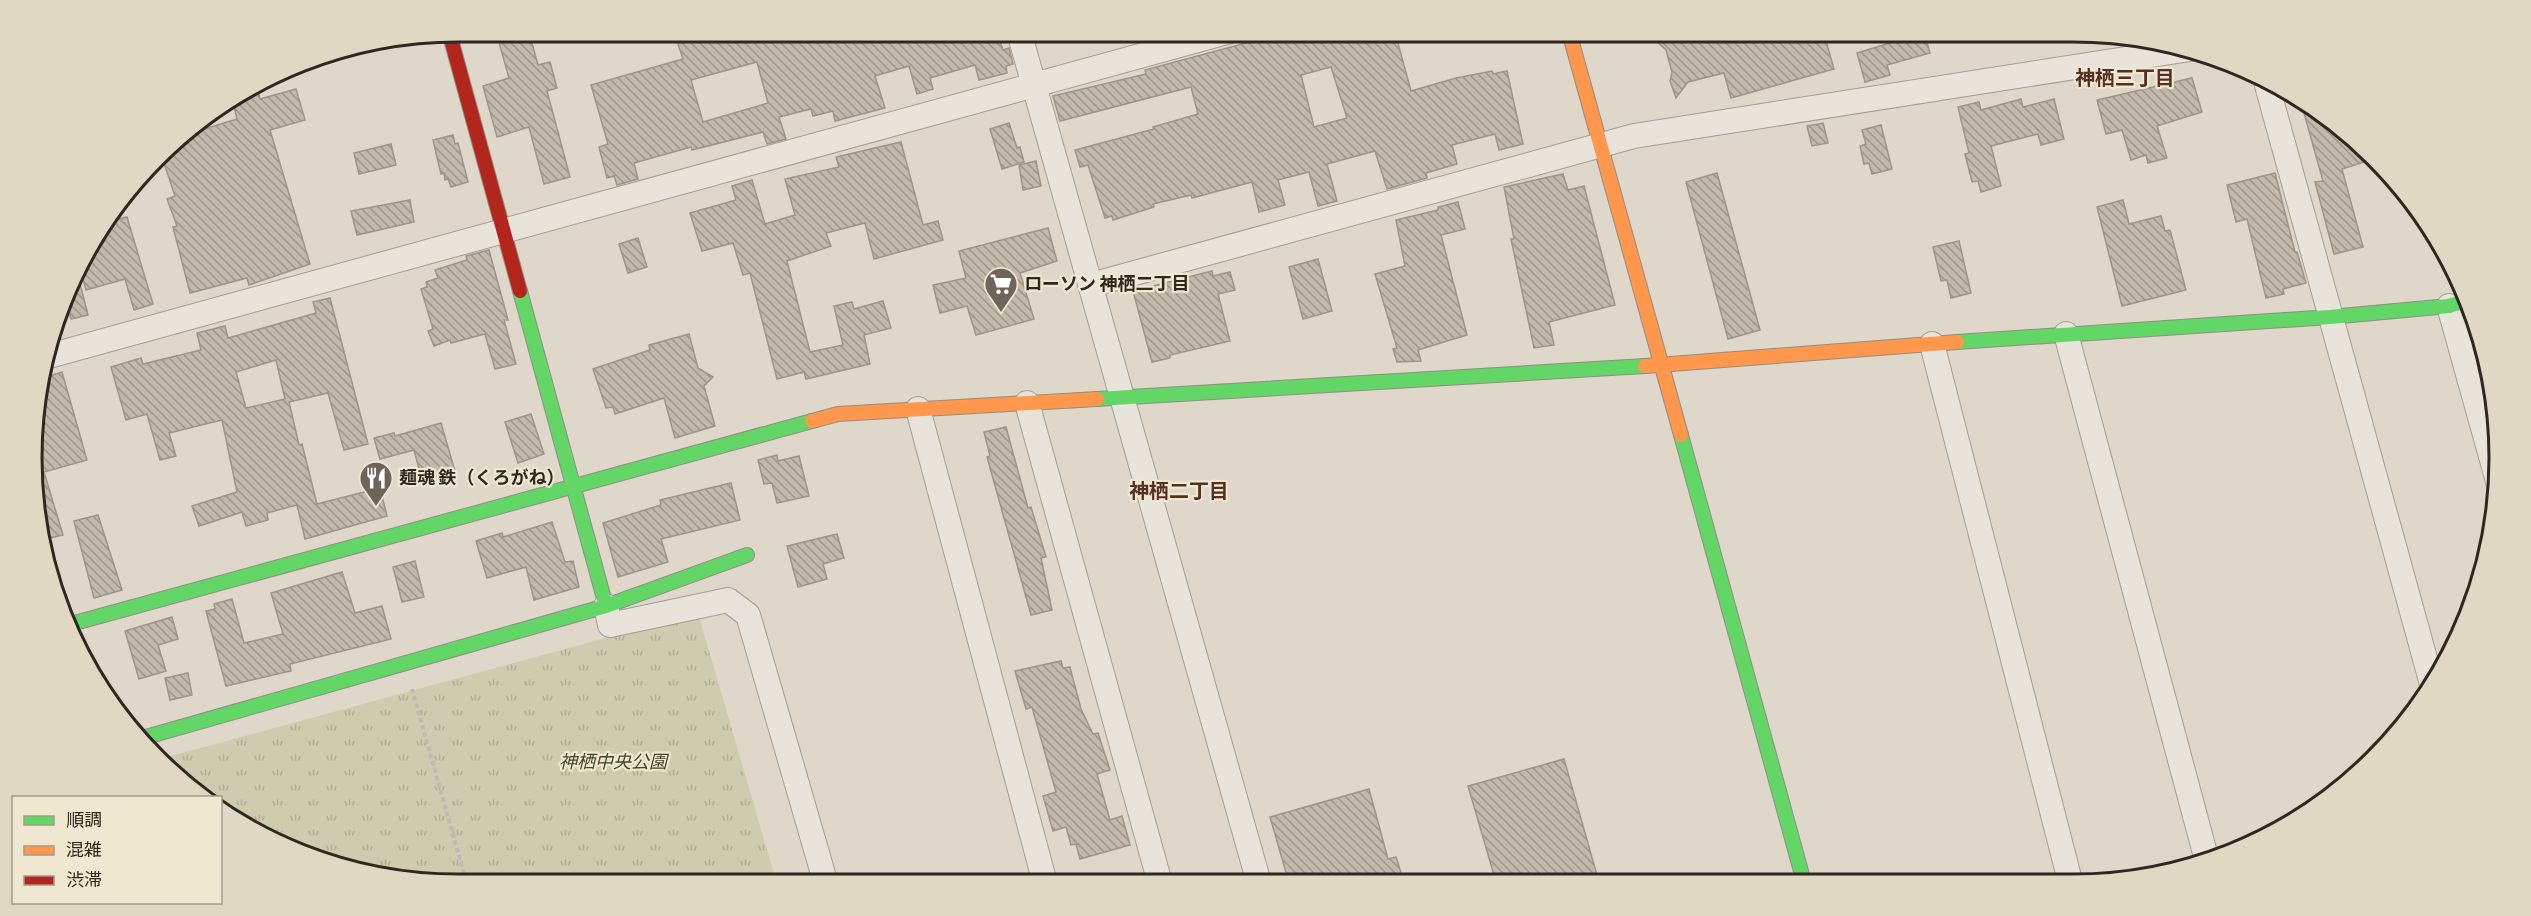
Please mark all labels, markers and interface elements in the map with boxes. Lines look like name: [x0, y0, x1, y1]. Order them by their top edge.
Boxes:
district label: 神栖三丁目: [2075, 67, 2175, 89]
supermarket icon: ローソン 神栖二丁目: [983, 266, 1019, 313]
place label: ローソン 神栖二丁目: [1024, 274, 1189, 294]
restaurant icon: 麺魂 鉄（くろがね）: [358, 460, 394, 507]
place label: 麺魂 鉄（くろがね）: [399, 468, 564, 488]
district label: 神栖二丁目: [1129, 480, 1229, 502]
park label: 神栖中央公園: [559, 752, 670, 772]
legend: [12, 796, 222, 904]
text: 順調: [66, 810, 102, 830]
text: 混雑: [66, 840, 102, 860]
text: 渋滞: [66, 870, 102, 890]

